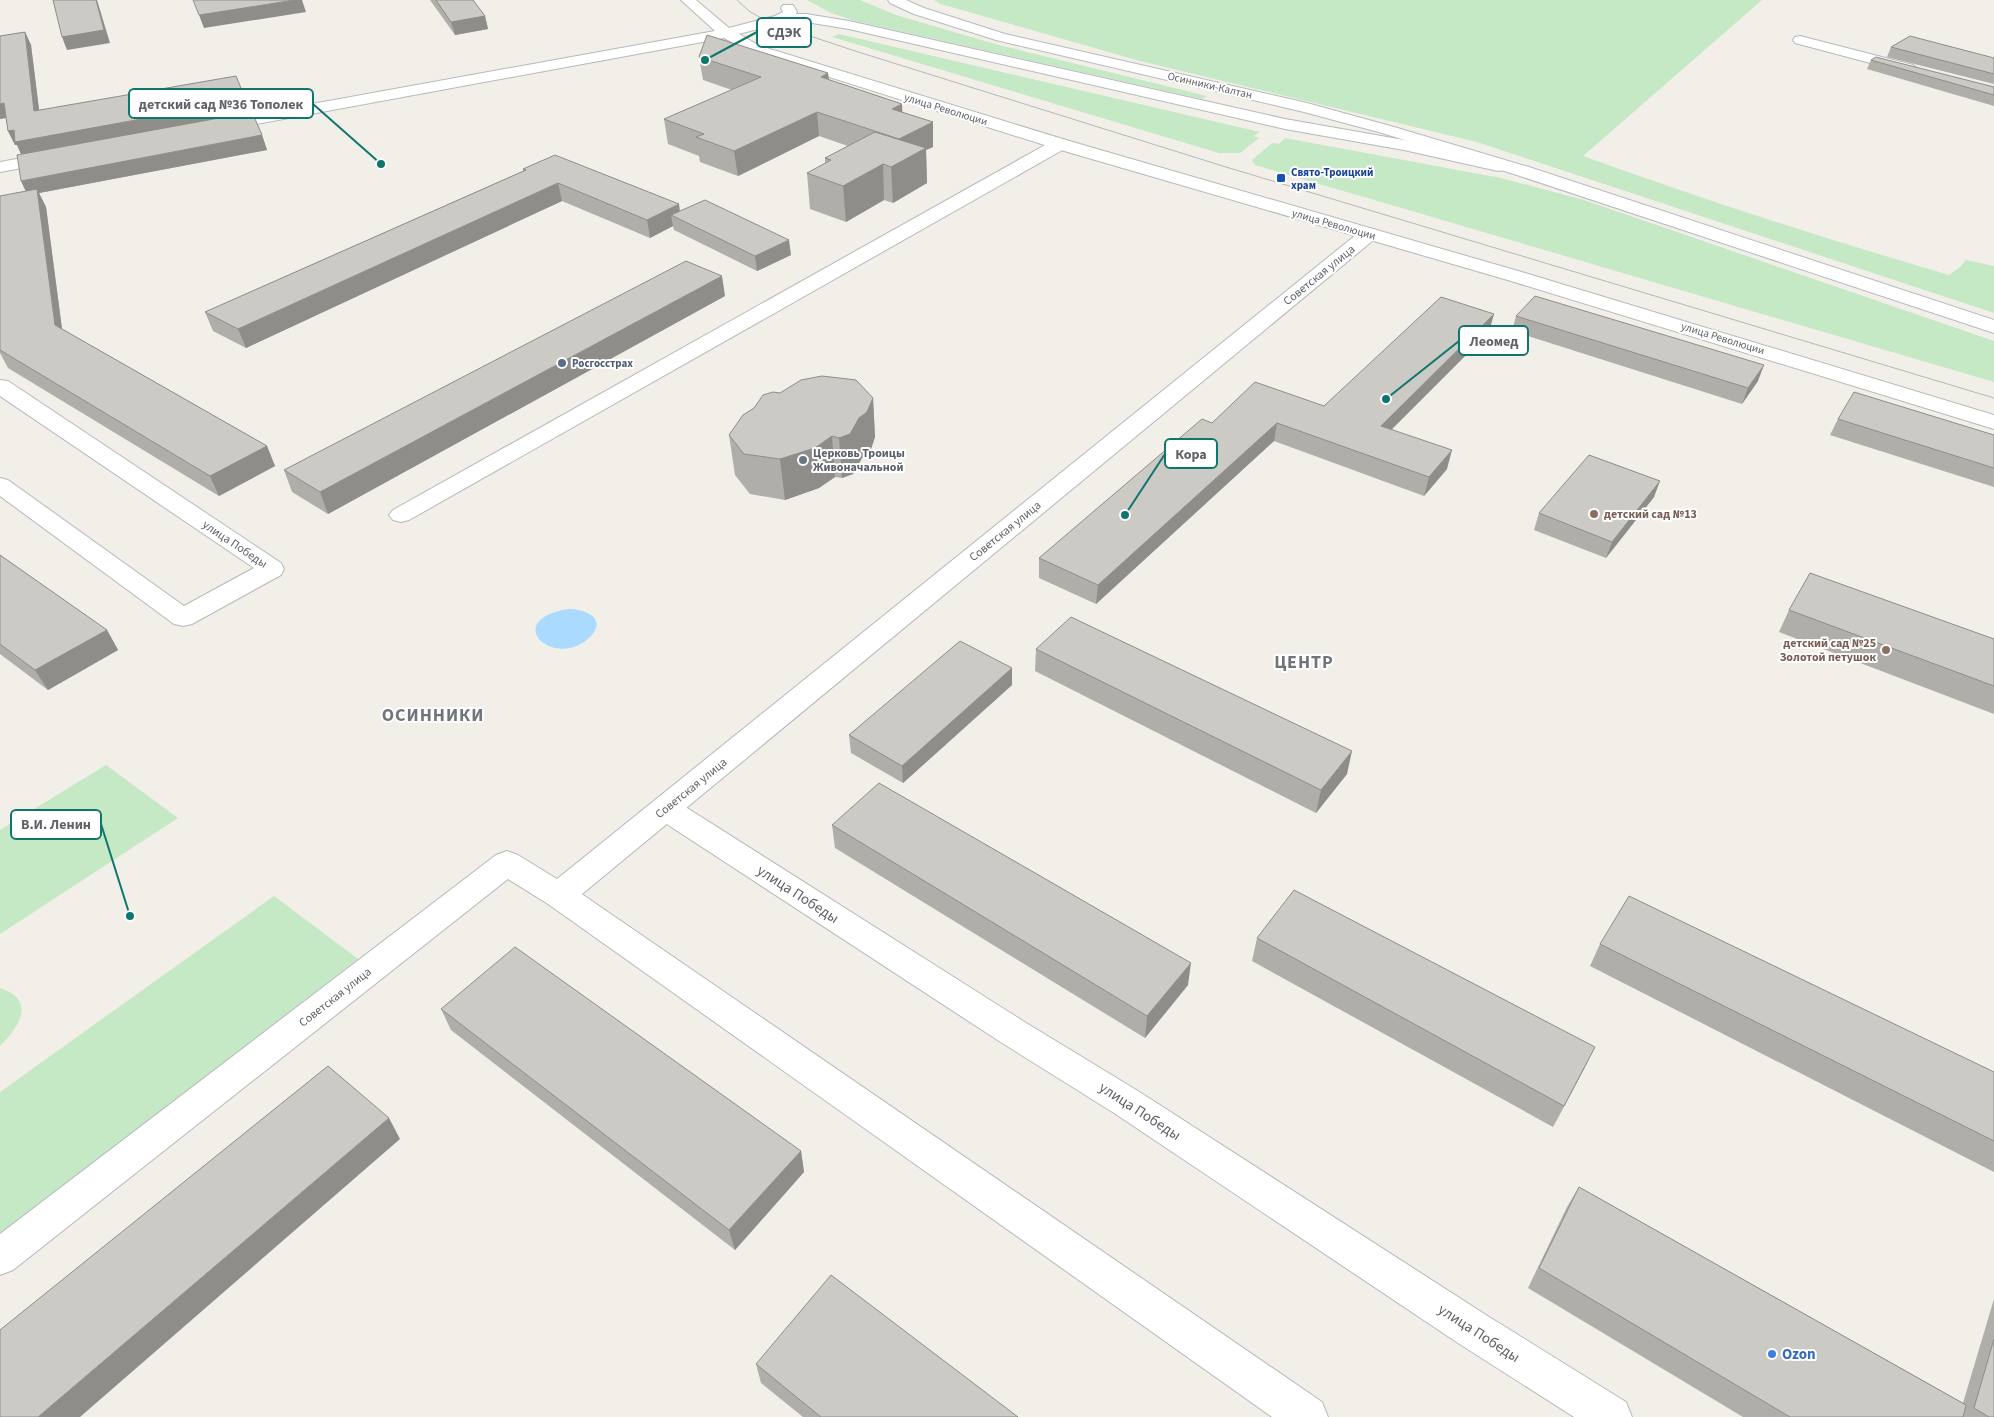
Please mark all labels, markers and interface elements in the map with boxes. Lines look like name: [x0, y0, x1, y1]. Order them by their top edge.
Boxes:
callout: СДЭК: [757, 18, 811, 47]
text: СДЭК: [767, 23, 802, 43]
street label: Осинники-Калтан: [1166, 68, 1254, 103]
callout: детский сад №36 Тополек: [129, 89, 313, 118]
street label: улица Революции: [902, 90, 989, 129]
text: детский сад №36 Тополек: [139, 95, 304, 115]
place label: Свято-Троицкий храм: [1291, 165, 1373, 193]
marker: Свято-Троицкий храм: [1275, 172, 1287, 184]
street label: улица Революции: [1290, 205, 1378, 244]
street label: Советская улица: [1280, 241, 1359, 310]
street label: улица Революции: [1679, 319, 1766, 358]
callout: Леомед: [1459, 326, 1528, 355]
text: Леомед: [1469, 332, 1519, 352]
place label: Росгосстрах: [572, 356, 633, 371]
marker: Росгосстрах: [556, 357, 568, 369]
callout: Кора: [1165, 439, 1217, 468]
place label: Церковь Троицы Живоначальной: [813, 445, 905, 476]
text: Кора: [1175, 445, 1207, 465]
marker: Церковь Троицы Живоначальной: [797, 454, 809, 466]
street label: Советская улица: [966, 497, 1045, 566]
place label: детский сад №13: [1604, 506, 1697, 523]
marker: детский сад №13: [1588, 508, 1600, 520]
street label: улица Победы: [199, 516, 271, 572]
place label: детский сад №25 Золотой петушок: [1780, 635, 1876, 666]
marker: детский сад №25 Золотой петушок: [1880, 644, 1892, 656]
district label: ЦЕНТР: [1274, 650, 1334, 675]
district label: ОСИННИКИ: [382, 703, 484, 728]
street label: Советская улица: [652, 754, 731, 823]
callout: В.И. Ленин: [11, 810, 101, 839]
text: В.И. Ленин: [21, 815, 91, 835]
street label: улица Победы: [753, 860, 843, 929]
street label: Советская улица: [295, 964, 375, 1031]
street label: улица Победы: [1095, 1077, 1185, 1146]
street label: улица Победы: [1434, 1299, 1524, 1368]
place label: Ozon: [1782, 1344, 1816, 1365]
marker: Ozon: [1766, 1348, 1778, 1360]

